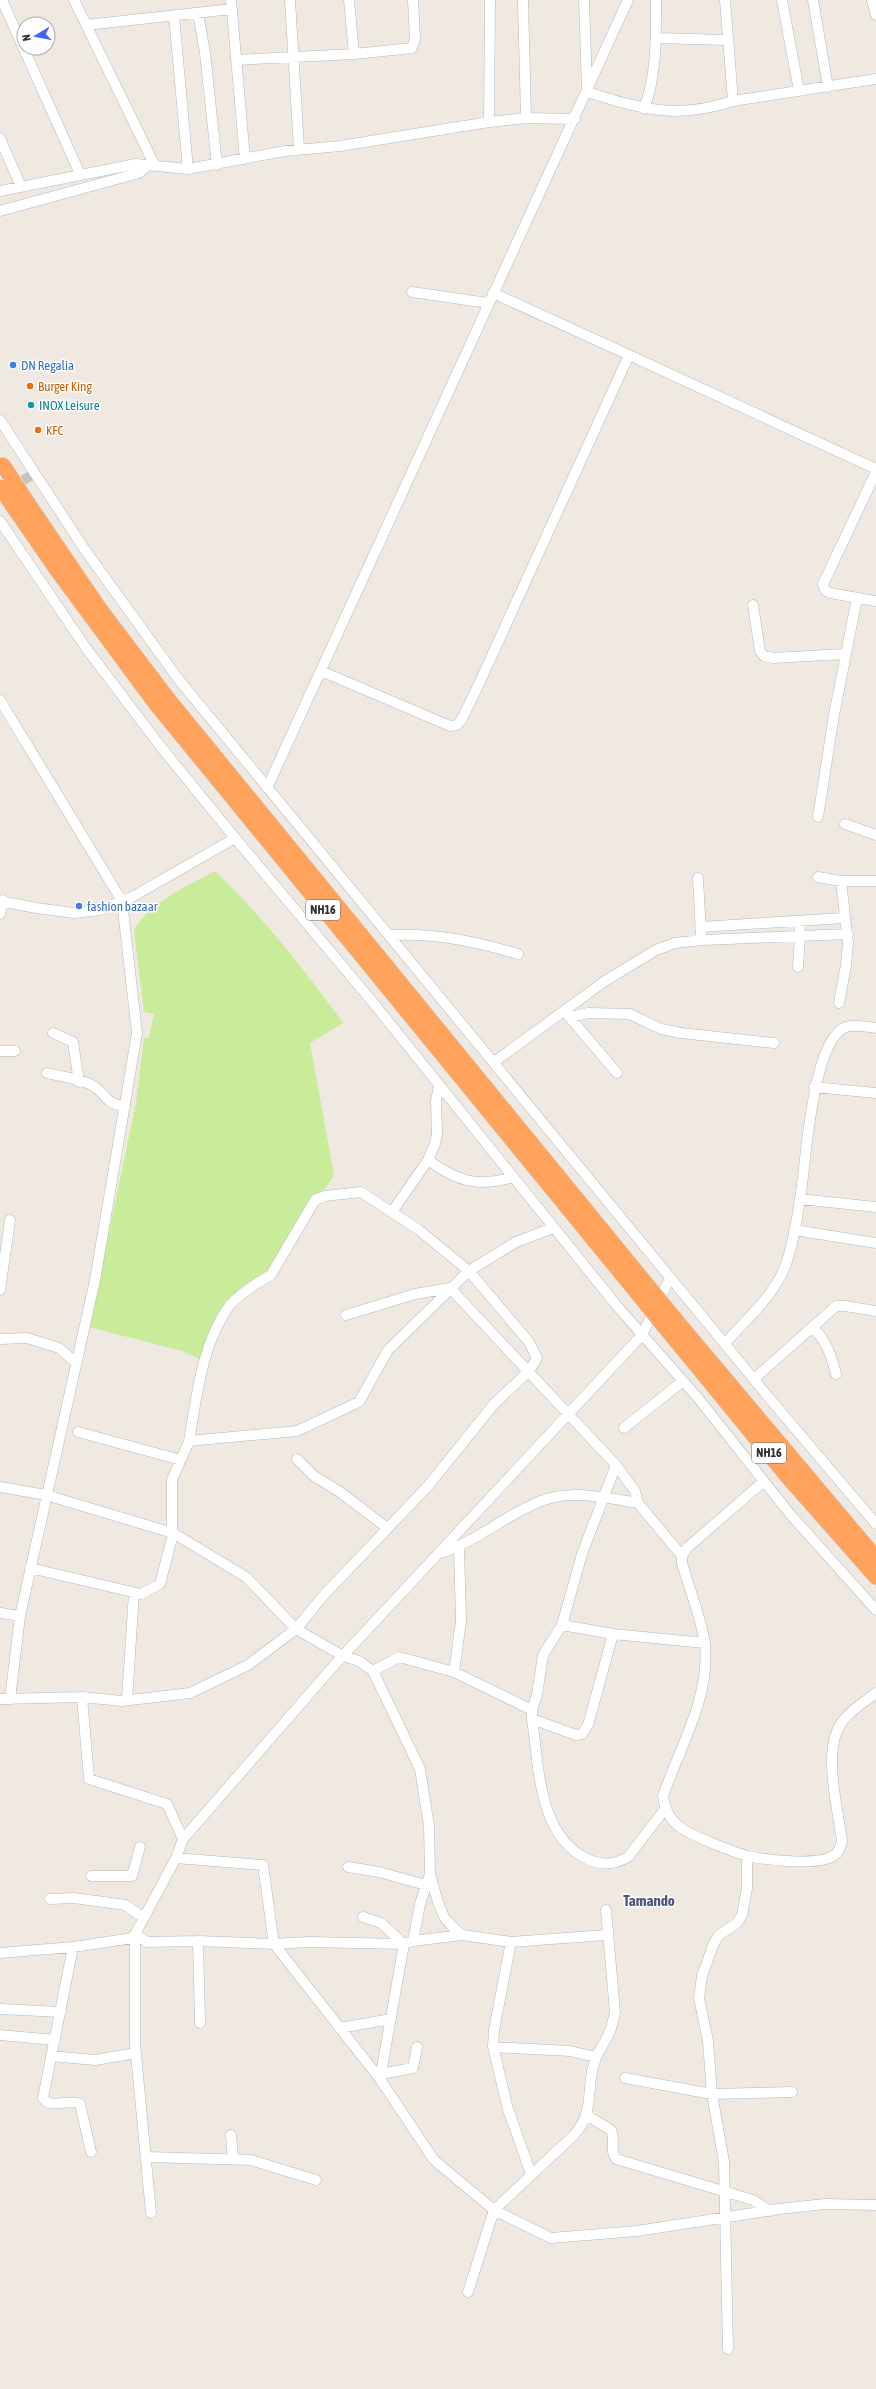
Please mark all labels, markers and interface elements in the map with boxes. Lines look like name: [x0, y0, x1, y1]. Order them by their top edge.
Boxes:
north arrow: [16, 16, 56, 56]
text: N: [20, 33, 33, 42]
place label: DN Regalia: [21, 358, 74, 373]
marker: DN Regalia: [8, 360, 18, 370]
place label: Burger King: [38, 379, 92, 394]
marker: Burger King: [25, 381, 35, 391]
place label: INOX Leisure: [39, 398, 100, 413]
marker: INOX Leisure: [26, 400, 36, 410]
place label: KFC: [46, 423, 64, 438]
marker: KFC: [33, 425, 43, 435]
place label: fashion bazaar: [87, 899, 158, 914]
road number: NH16: [306, 900, 340, 920]
marker: fashion bazaar: [74, 901, 84, 911]
road number: NH16: [752, 1443, 786, 1463]
district label: Tamando: [623, 1892, 675, 1909]

